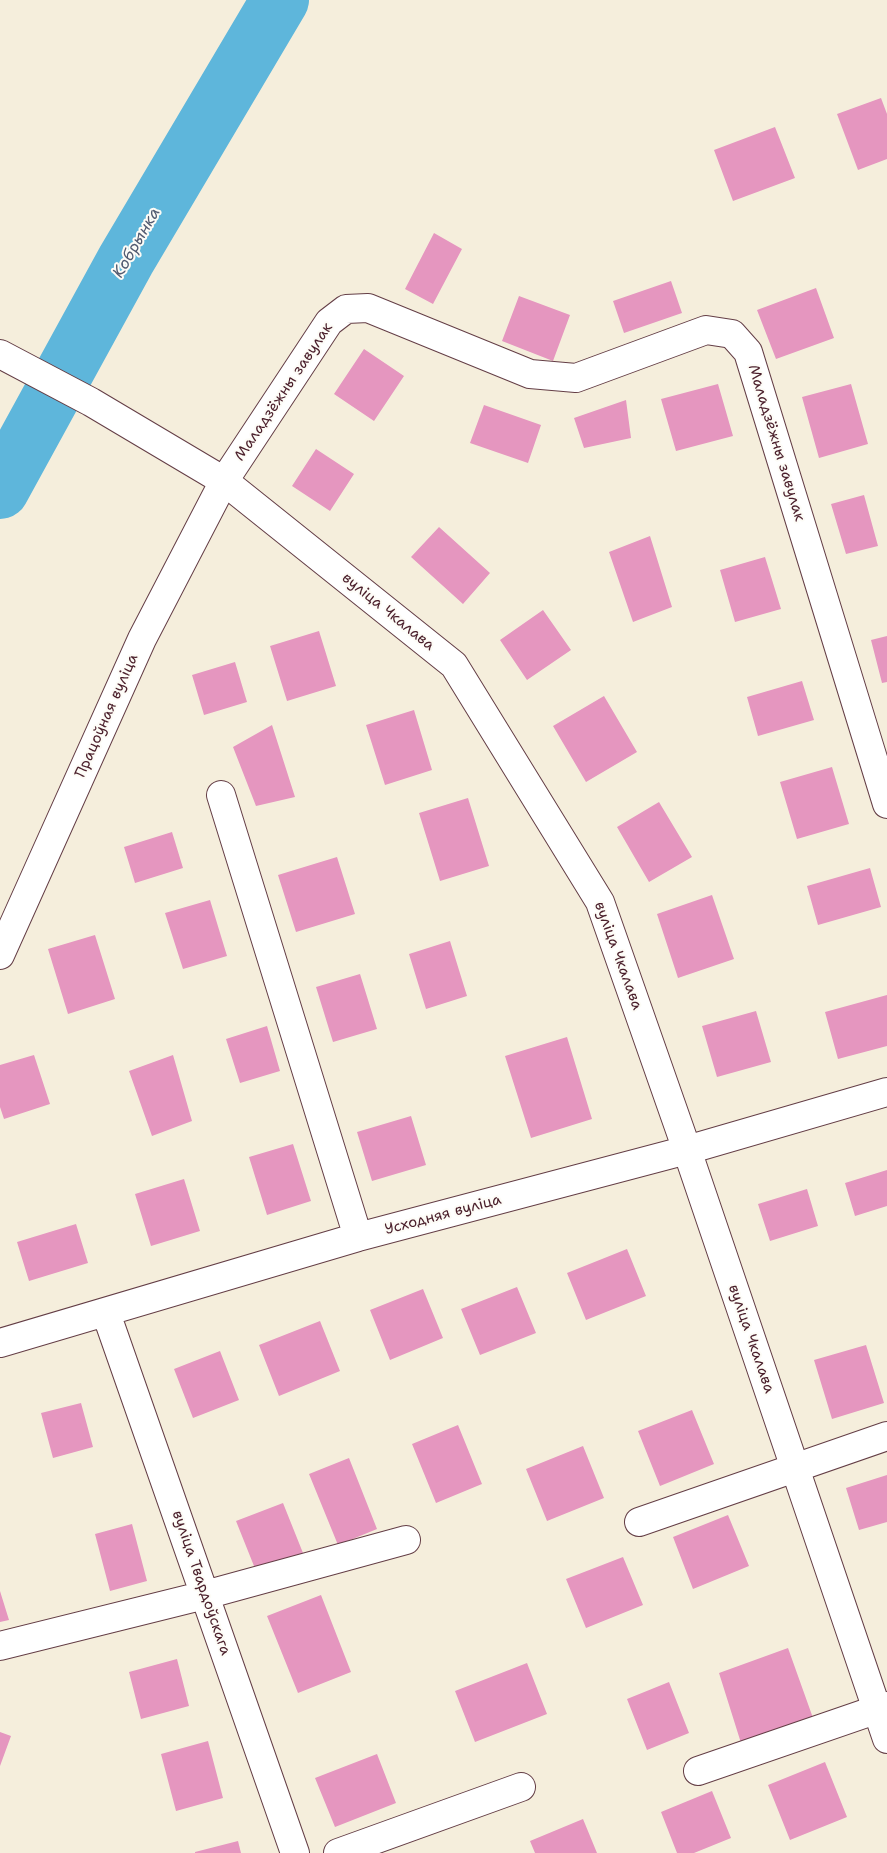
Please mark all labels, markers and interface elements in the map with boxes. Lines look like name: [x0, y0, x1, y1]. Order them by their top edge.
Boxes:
water label: Кобрынка: [109, 204, 165, 282]
street label: Маладзёжны завулак: [231, 319, 337, 465]
street label: Маладзёжны завулак: [744, 362, 808, 524]
street label: вуліца Чкалава: [338, 569, 438, 655]
street label: Працоўная вуліца: [72, 651, 142, 781]
street label: вуліца Чкалава: [590, 899, 646, 1013]
street label: Усходняя вуліца: [383, 1191, 503, 1239]
street label: вуліца Чкалава: [724, 1282, 778, 1396]
street label: вуліца Твардоўскага: [168, 1508, 234, 1658]

